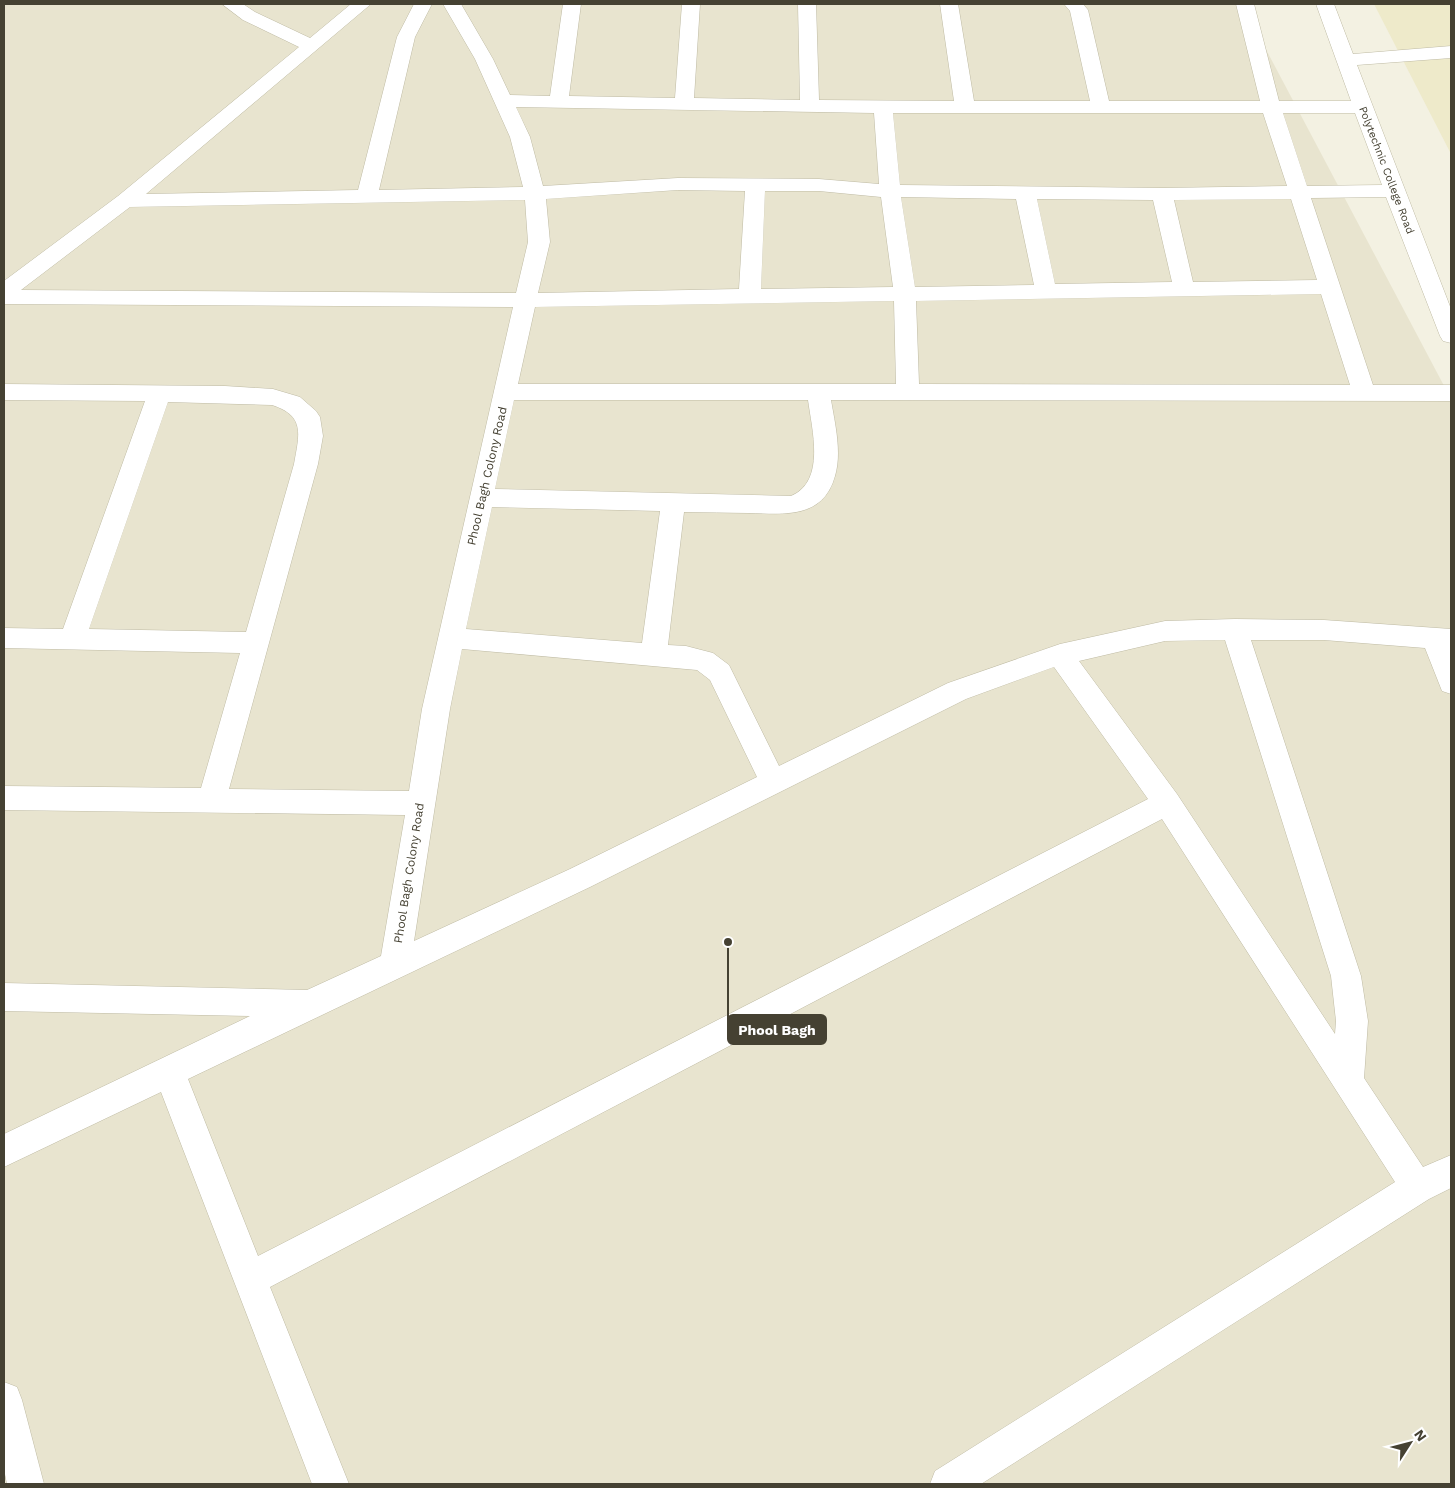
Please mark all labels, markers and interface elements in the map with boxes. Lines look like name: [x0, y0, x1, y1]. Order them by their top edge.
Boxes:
street label: Polytechnic College Road: [1356, 105, 1417, 236]
street label: Phool Bagh Colony Road: [464, 405, 510, 547]
street label: Phool Bagh Colony Road: [391, 802, 427, 944]
callout: Phool Bagh: [728, 1015, 826, 1044]
text: Phool Bagh: [738, 1022, 816, 1038]
north arrow: [1385, 1418, 1435, 1468]
text: N: [1411, 1426, 1430, 1444]

